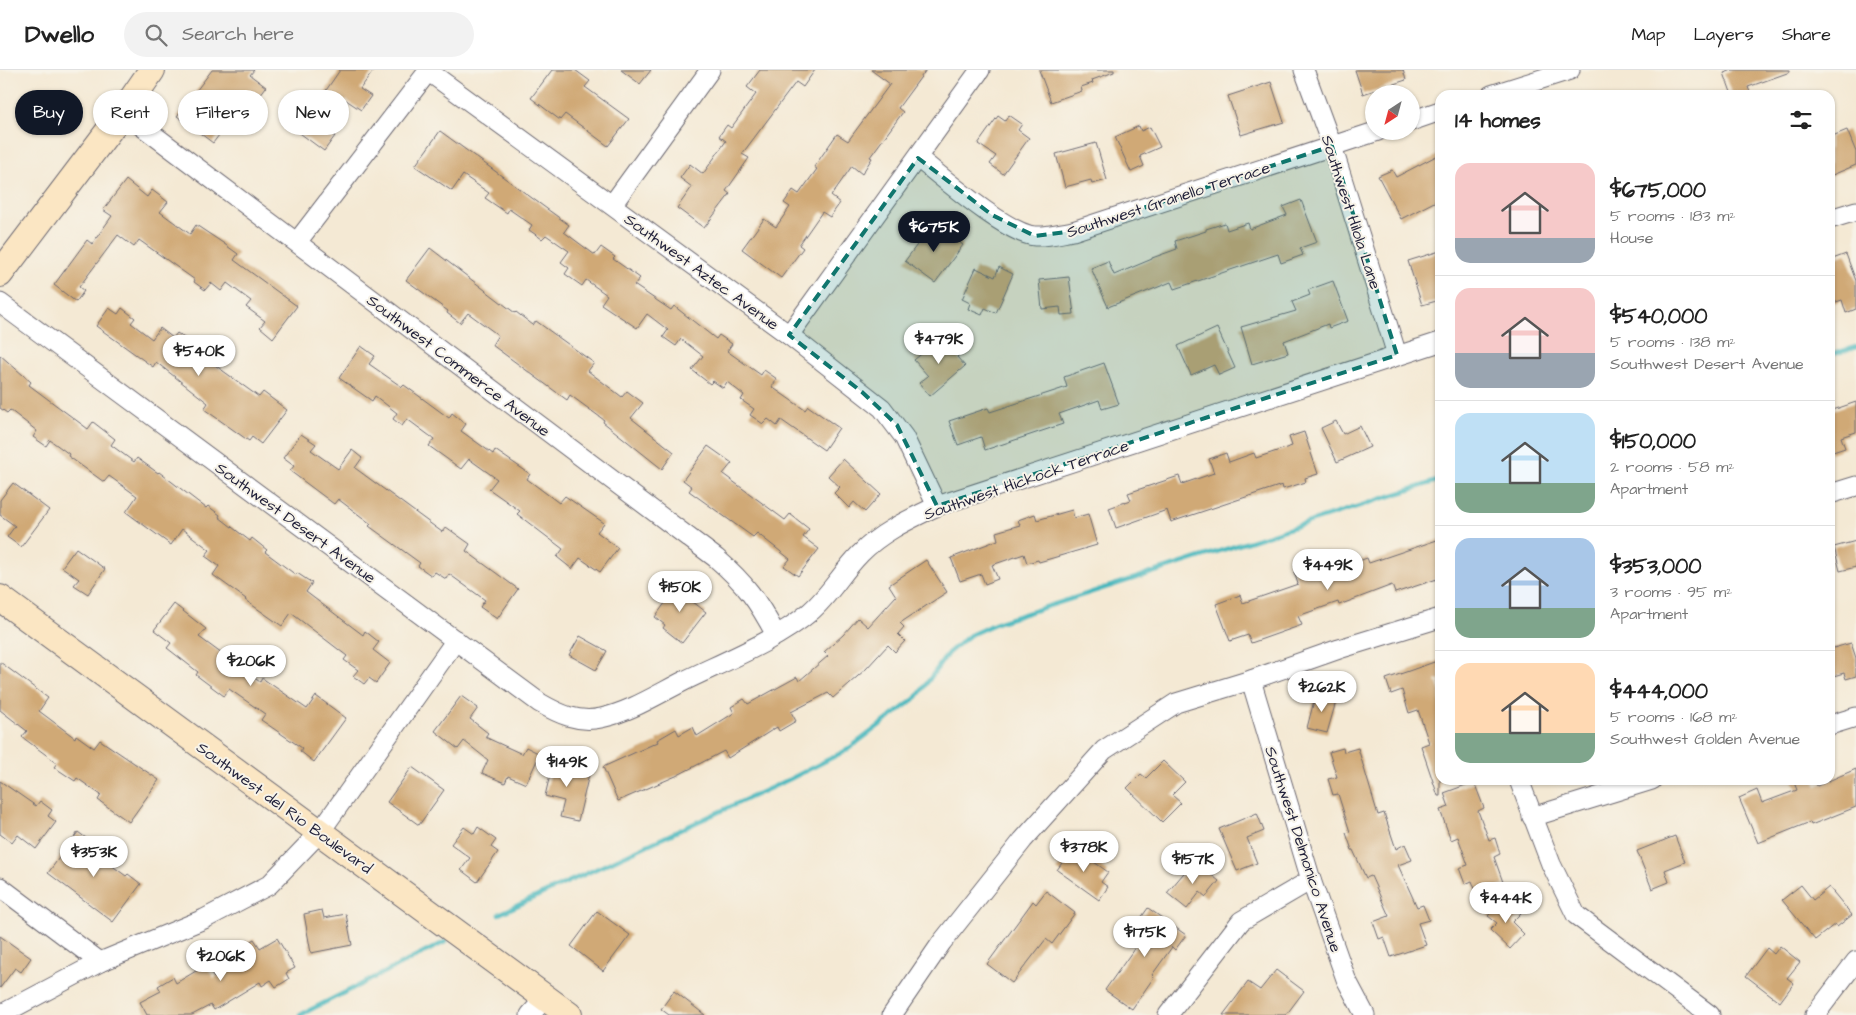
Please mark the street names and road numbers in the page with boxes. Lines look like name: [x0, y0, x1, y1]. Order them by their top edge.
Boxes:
street label: Southwest Hilola Lane: [1316, 132, 1386, 293]
street label: Southwest Granello Terrace: [1064, 157, 1273, 243]
street label: Southwest Aztec Avenue: [620, 208, 783, 336]
street label: Southwest Commerce Avenue: [362, 290, 555, 442]
street label: Southwest Hickock Terrace: [921, 434, 1132, 525]
street label: Southwest Desert Avenue: [211, 457, 381, 589]
street label: Southwest del Rio Boulevard: [192, 736, 377, 879]
street label: Southwest Delmonico Avenue: [1259, 744, 1347, 955]

